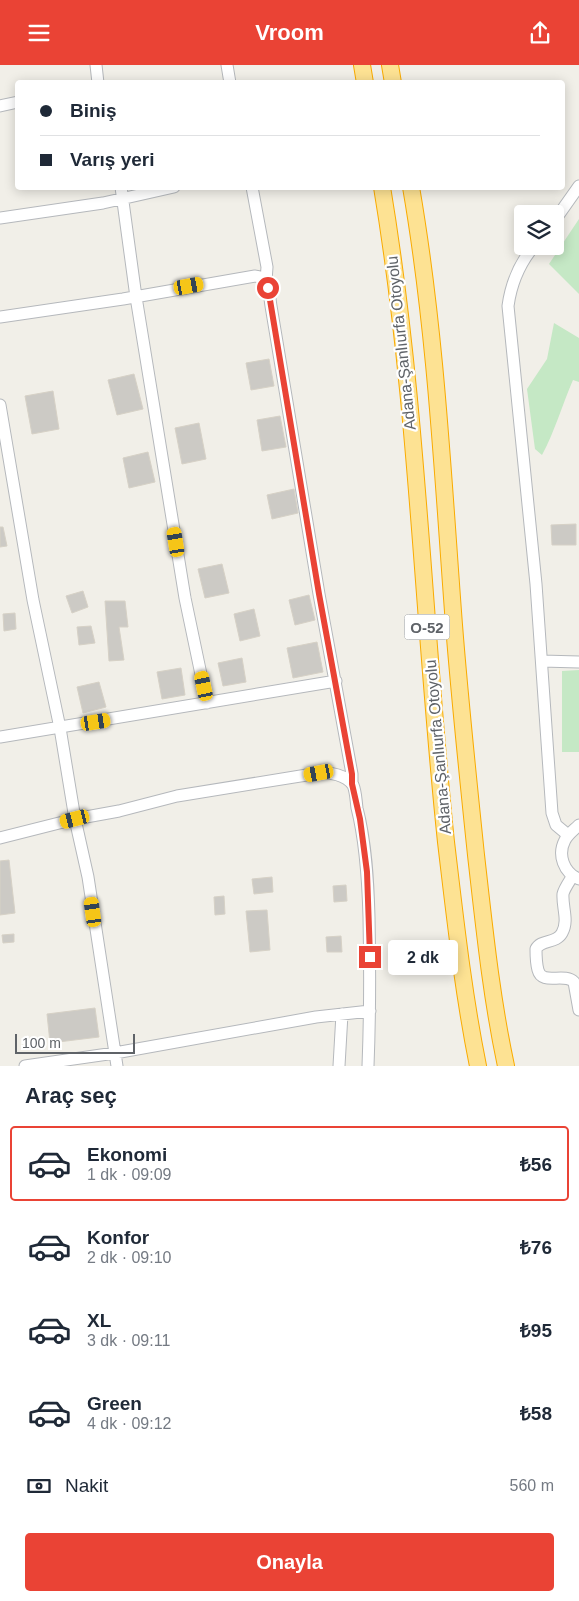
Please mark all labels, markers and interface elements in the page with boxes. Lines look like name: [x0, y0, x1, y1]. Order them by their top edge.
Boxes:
icon: menu: [25, 19, 53, 47]
icon: share: [526, 19, 554, 47]
text: Vroom: [255, 20, 324, 45]
text: Biniş: [70, 100, 116, 121]
text: Varış yeri: [70, 149, 155, 170]
map controls: [514, 205, 564, 255]
button: layers: [514, 205, 564, 255]
street label: Adana-Şanlıurfa Otoyolu: [383, 255, 419, 431]
car: [172, 276, 205, 296]
route start: [257, 277, 279, 299]
car: [166, 526, 185, 558]
road number: O-52: [404, 615, 450, 639]
street label: Adana-Şanlıurfa Otoyolu: [422, 659, 454, 835]
car: [193, 670, 214, 702]
car: [80, 712, 111, 732]
car: [302, 763, 335, 783]
car: [58, 808, 91, 830]
car: [83, 896, 102, 928]
callout: 2 dk: [388, 939, 458, 975]
route end: [359, 946, 381, 968]
text: 2 dk: [407, 949, 439, 966]
scale bar: [15, 1031, 135, 1054]
text: 100 m: [22, 1035, 61, 1051]
text: Araç seç: [25, 1083, 117, 1108]
icon: car: [27, 1141, 72, 1186]
text: Ekonomi: [87, 1144, 167, 1165]
text: ₺56: [520, 1154, 552, 1175]
text: 1 dk · 09:09: [87, 1166, 172, 1183]
icon: car: [27, 1224, 72, 1269]
text: Konfor: [87, 1227, 149, 1248]
text: ₺76: [520, 1237, 552, 1258]
text: 2 dk · 09:10: [87, 1249, 172, 1266]
icon: car: [27, 1307, 72, 1352]
text: XL: [87, 1310, 111, 1331]
text: ₺95: [520, 1320, 552, 1341]
text: 3 dk · 09:11: [87, 1332, 170, 1349]
icon: car: [27, 1390, 72, 1435]
text: Green: [87, 1393, 142, 1414]
text: ₺58: [520, 1403, 552, 1424]
text: 4 dk · 09:12: [87, 1415, 172, 1432]
icon: cash: [25, 1472, 53, 1500]
text: Nakit: [65, 1475, 108, 1496]
text: 560 m: [510, 1477, 554, 1494]
button: Onayla: [25, 1533, 554, 1591]

